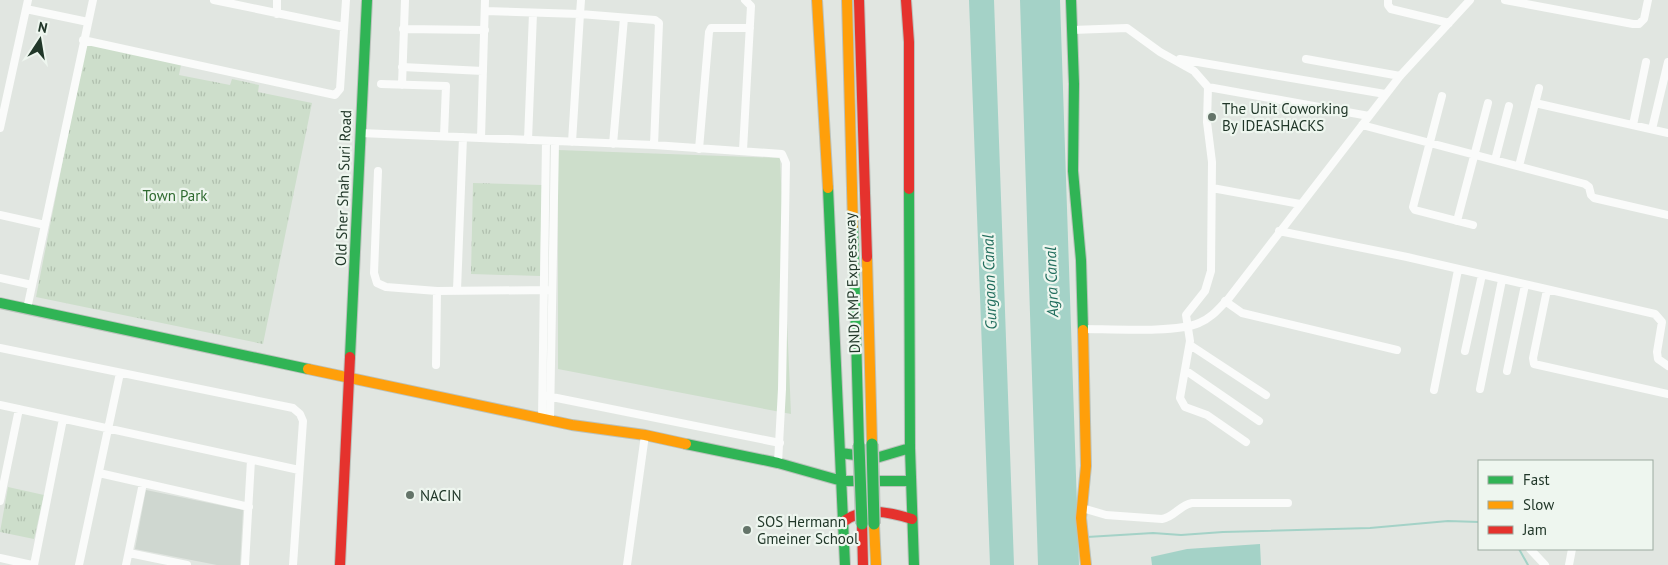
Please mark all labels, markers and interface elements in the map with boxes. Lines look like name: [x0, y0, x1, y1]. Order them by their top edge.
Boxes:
north arrow: [15, 15, 65, 65]
text: N: [36, 18, 49, 37]
place label: The Unit Coworking By IDEASHACKS: [1222, 99, 1349, 135]
street label: Old Sher Shah Suri Road: [331, 110, 355, 266]
marker: The Unit Coworking By IDEASHACKS: [1206, 111, 1218, 123]
park label: Town Park: [142, 186, 208, 205]
street label: DND KMP Expressway: [840, 212, 864, 354]
water label: Gurgaon Canal: [977, 233, 1001, 330]
water label: Agra Canal: [1040, 246, 1062, 319]
legend: [1478, 460, 1653, 550]
text: Fast: [1523, 470, 1550, 489]
place label: NACIN: [420, 486, 462, 505]
marker: NACIN: [404, 489, 416, 501]
text: Slow: [1523, 495, 1554, 514]
place label: SOS Hermann Gmeiner School: [757, 512, 859, 548]
text: Jam: [1522, 520, 1547, 539]
marker: SOS Hermann Gmeiner School: [741, 524, 753, 536]

